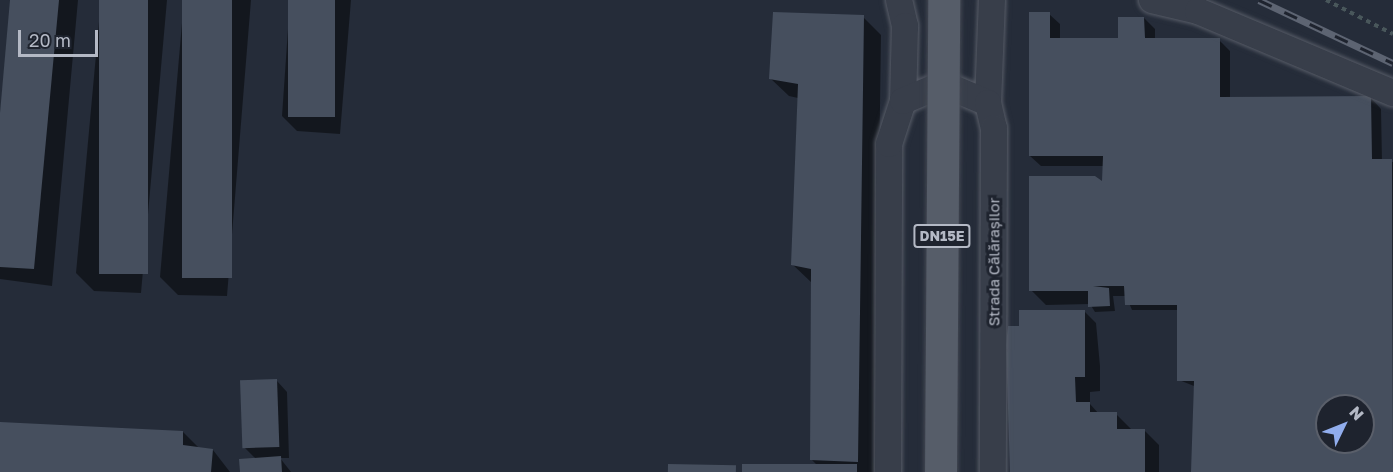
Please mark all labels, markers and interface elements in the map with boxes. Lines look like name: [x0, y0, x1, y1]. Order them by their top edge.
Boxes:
scale bar: [21, 18, 100, 56]
text: 20 m: [29, 29, 71, 51]
street label: Strada Călărașilor: [985, 198, 1003, 326]
road number: DN15E: [912, 225, 972, 247]
north arrow: [1315, 394, 1375, 454]
text: N: [1345, 402, 1368, 424]

